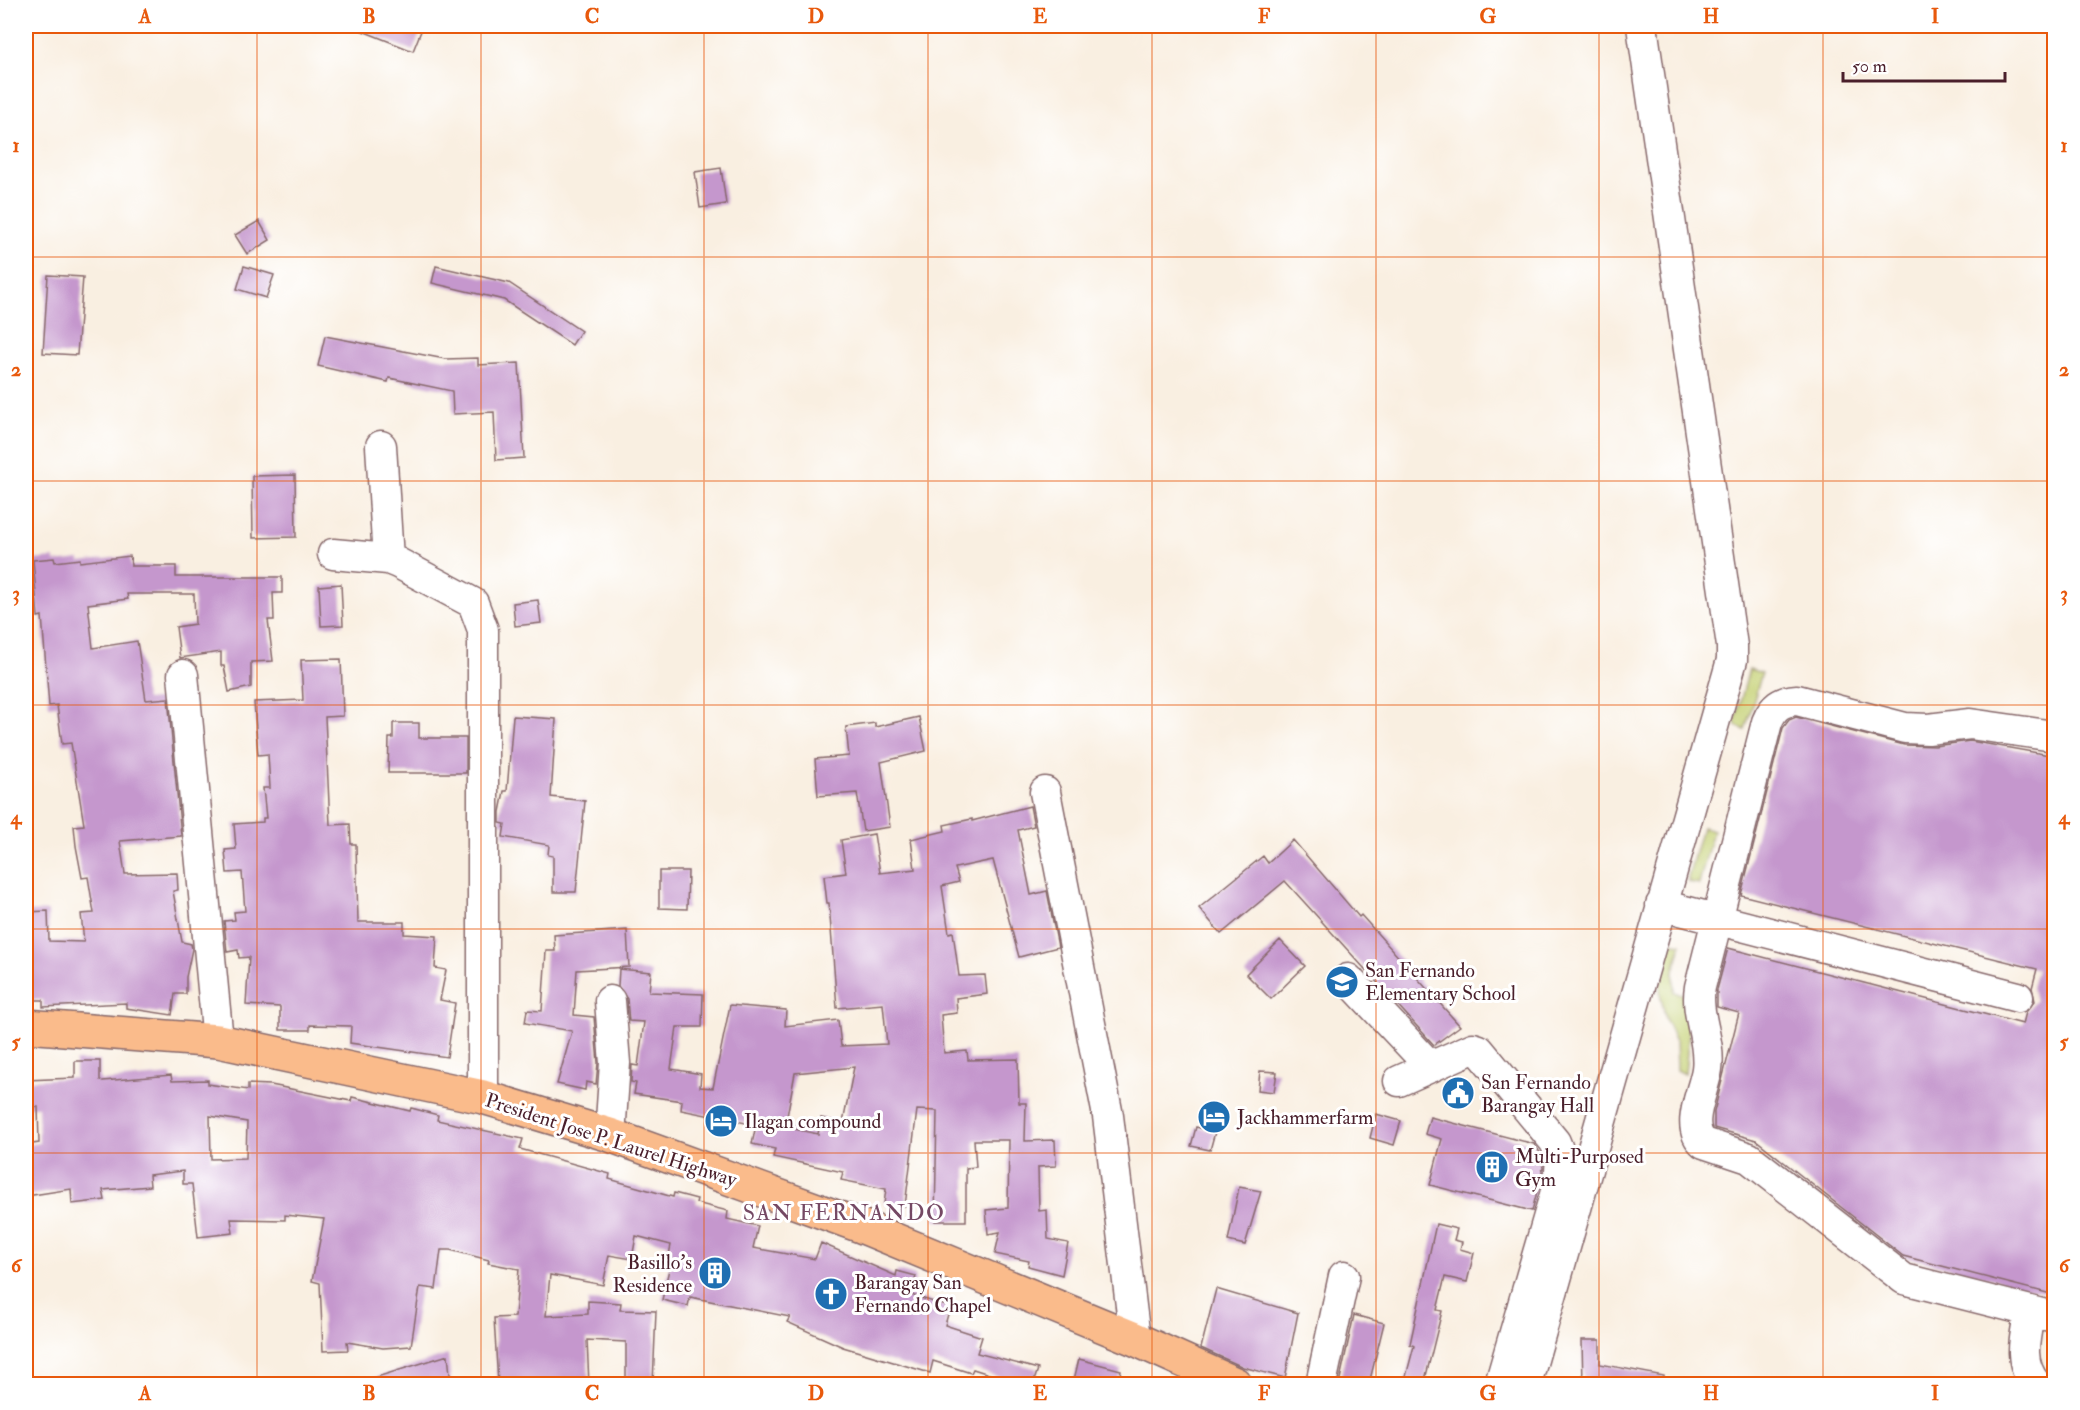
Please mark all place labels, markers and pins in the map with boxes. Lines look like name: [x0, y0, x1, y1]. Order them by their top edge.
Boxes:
place label: San Fernando Elementary School: [1365, 958, 1516, 1006]
school or university icon: San Fernando Elementary School: [1324, 964, 1360, 1000]
place label: San Fernando Barangay Hall: [1481, 1070, 1594, 1118]
public building icon: San Fernando Barangay Hall: [1440, 1075, 1476, 1111]
hotel icon: Jackhammerfarm: [1196, 1099, 1232, 1135]
hotel icon: Ilagan compound: [703, 1103, 739, 1139]
place label: Jackhammerfarm: [1236, 1105, 1374, 1130]
place label: Ilagan compound: [744, 1109, 881, 1135]
place label: Multi-Purposed Gym: [1515, 1144, 1644, 1192]
building icon: Multi-Purposed Gym: [1474, 1149, 1510, 1185]
place label: Basillo's Residence: [613, 1250, 692, 1298]
building icon: Basillo's Residence: [697, 1255, 733, 1291]
place label: Barangay San Fernando Chapel: [854, 1270, 991, 1319]
church icon: Barangay San Fernando Chapel: [813, 1276, 849, 1312]

